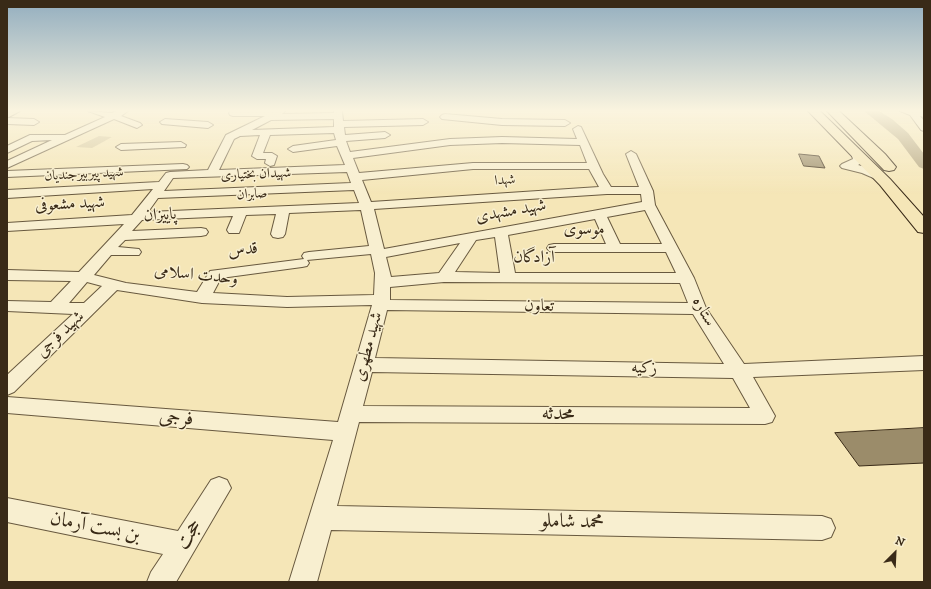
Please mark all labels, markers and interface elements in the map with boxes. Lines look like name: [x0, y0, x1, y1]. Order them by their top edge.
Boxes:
street label: شهید پیربیرجندیان: [44, 165, 124, 185]
street label: شهیدان بختیاری: [220, 165, 292, 185]
street label: شهدا: [494, 172, 516, 190]
street label: صابران: [236, 186, 268, 204]
street label: شهید مشعوفی: [35, 193, 105, 217]
street label: شهید مشهدی: [474, 196, 548, 228]
street label: پاییزان: [143, 205, 177, 227]
street label: موسوی: [564, 220, 604, 240]
street label: قدس: [227, 239, 259, 263]
street label: آزادگان: [513, 248, 555, 268]
street label: وحدت اسلامی: [153, 261, 239, 291]
street label: ستاره: [687, 294, 719, 330]
street label: تعاون: [524, 297, 554, 317]
street label: شهید فرجی: [33, 307, 89, 363]
street label: شهید مطهری: [350, 310, 388, 384]
street label: زکیه: [631, 359, 657, 379]
street label: محدثه: [542, 403, 574, 427]
street label: فرجی: [158, 406, 194, 432]
street label: بن بست آرمان: [48, 507, 142, 549]
street label: محمد شاملو: [540, 510, 604, 536]
street label: حجت: [172, 515, 208, 555]
north arrow: [875, 533, 915, 573]
text: N: [893, 534, 907, 550]

